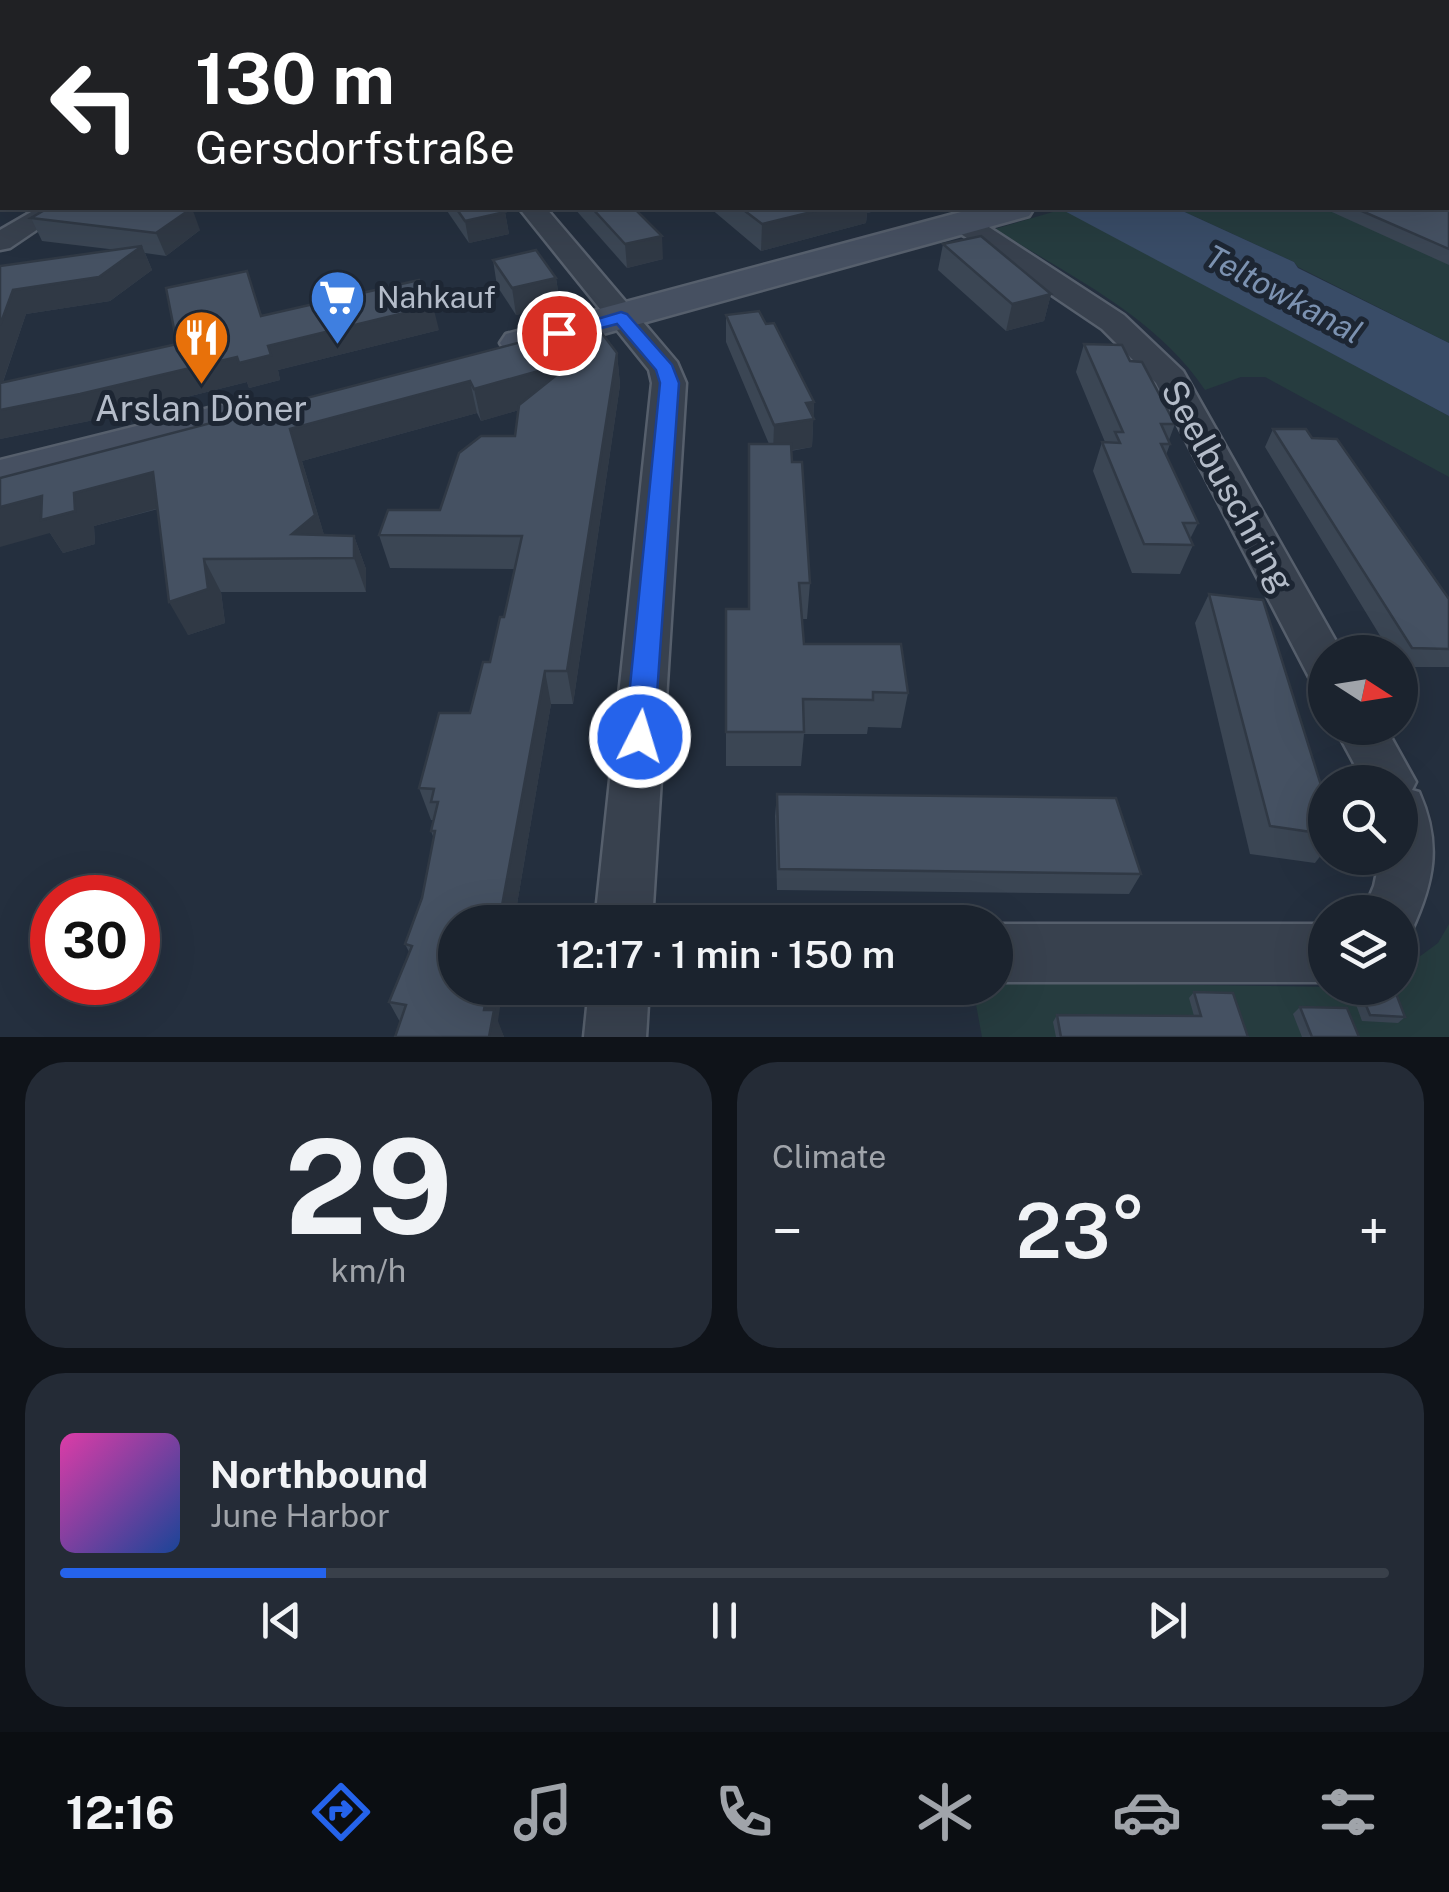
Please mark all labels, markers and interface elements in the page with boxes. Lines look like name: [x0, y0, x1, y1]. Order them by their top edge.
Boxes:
text: 130 m: [195, 37, 395, 120]
icon: left: [30, 40, 160, 170]
text: Gersdorfstraße: [195, 121, 515, 174]
water label: Teltowkanal: [1199, 237, 1369, 351]
supermarket icon: Nahkauf: [308, 267, 368, 346]
place label: Nahkauf: [377, 279, 496, 315]
pin: [517, 291, 602, 376]
icon: arrive: [532, 306, 587, 361]
restaurant icon: Arslan Döner: [171, 307, 231, 386]
street label: Seelbuschring: [1153, 373, 1303, 599]
place label: Arslan Döner: [95, 388, 307, 429]
north arrow: [1308, 635, 1418, 745]
map controls: [1308, 635, 1418, 1005]
position arrow: [588, 685, 692, 789]
button: search: [1308, 765, 1418, 875]
speed limit sign: 30: [30, 875, 160, 1005]
button: layers: [1308, 895, 1418, 1005]
text: 12:17 · 1 min · 150 m: [556, 932, 895, 977]
text: 29: [284, 1111, 453, 1263]
text: Climate: [772, 1138, 886, 1175]
text: 23°: [1015, 1187, 1146, 1275]
text: −: [772, 1199, 803, 1263]
text: +: [1358, 1199, 1389, 1263]
text: km/h: [331, 1252, 406, 1289]
text: Northbound: [210, 1452, 428, 1497]
text: June Harbor: [210, 1497, 390, 1534]
icon: previous: [254, 1593, 309, 1648]
icon: pause: [697, 1593, 752, 1648]
icon: next: [1140, 1593, 1195, 1648]
icon: directions: [306, 1777, 376, 1847]
icon: music: [508, 1777, 578, 1847]
icon: phone: [709, 1777, 779, 1847]
icon: climate: [910, 1777, 980, 1847]
icon: car: [1112, 1777, 1182, 1847]
icon: filters: [1313, 1777, 1383, 1847]
text: 12:16: [66, 1786, 175, 1839]

